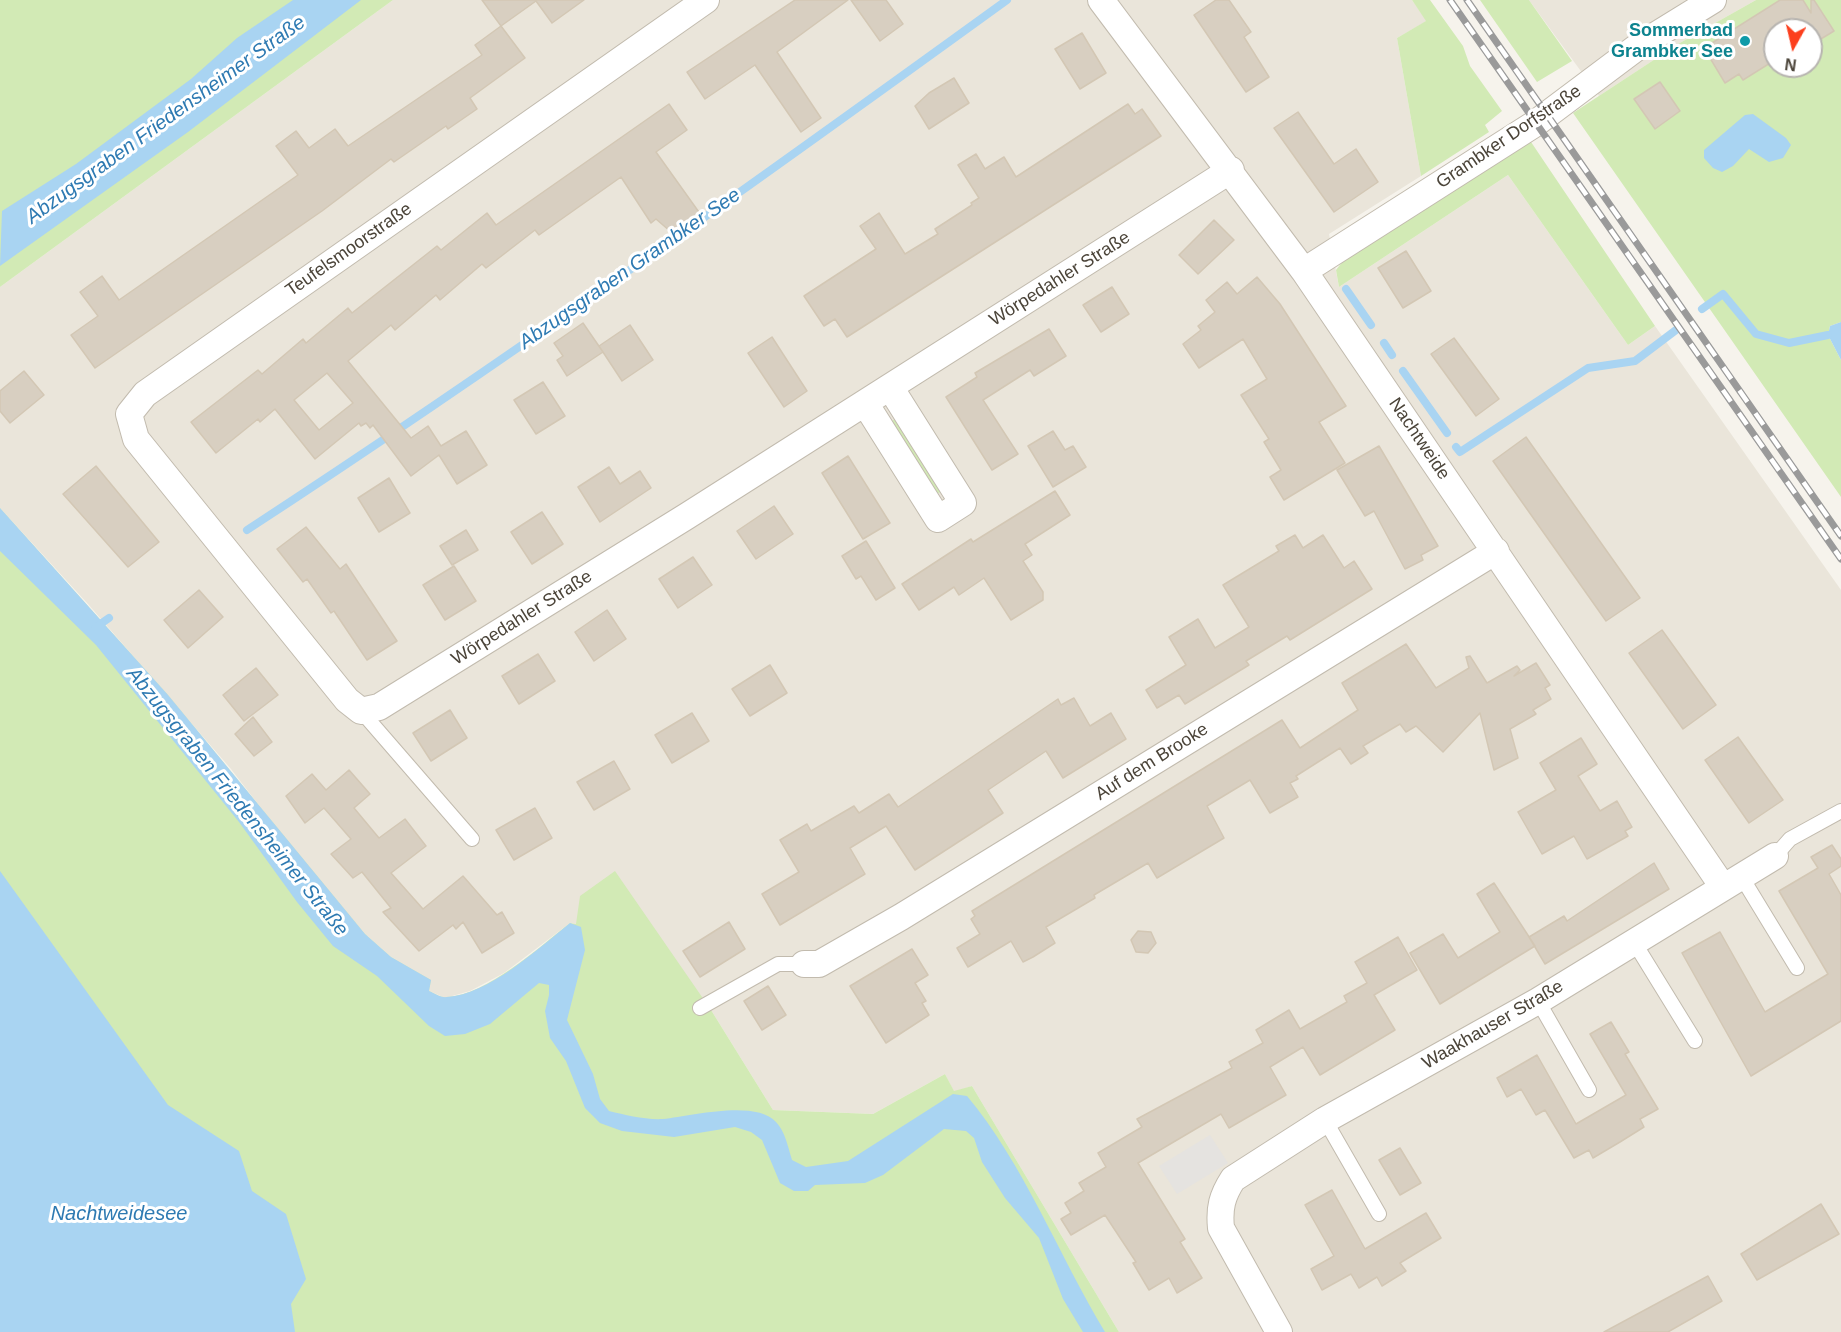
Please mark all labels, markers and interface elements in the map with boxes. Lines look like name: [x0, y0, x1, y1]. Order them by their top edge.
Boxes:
water label: Abzugsgraben Friedensheimer Straße: [22, 11, 310, 229]
north arrow: [1763, 18, 1823, 78]
place label: Sommerbad Grambker See: [1611, 20, 1733, 63]
marker: Sommerbad Grambker See: [1738, 34, 1752, 48]
text: N: [1784, 55, 1798, 74]
street label: Grambker Dorfstraße: [1432, 81, 1586, 193]
water label: Abzugsgraben Grambker See: [515, 183, 745, 355]
street label: Teufelsmoorstraße: [282, 198, 416, 302]
street label: Wörpedahler Straße: [986, 227, 1134, 331]
street label: Nachtweide: [1384, 394, 1454, 484]
street label: Wörpedahler Straße: [448, 566, 596, 670]
water label: Abzugsgraben Friedensheimer Straße: [121, 663, 353, 941]
street label: Auf dem Brooke: [1092, 719, 1212, 805]
street label: Waakhauser Straße: [1419, 976, 1567, 1074]
water label: Nachtweidesee: [51, 1202, 187, 1226]

